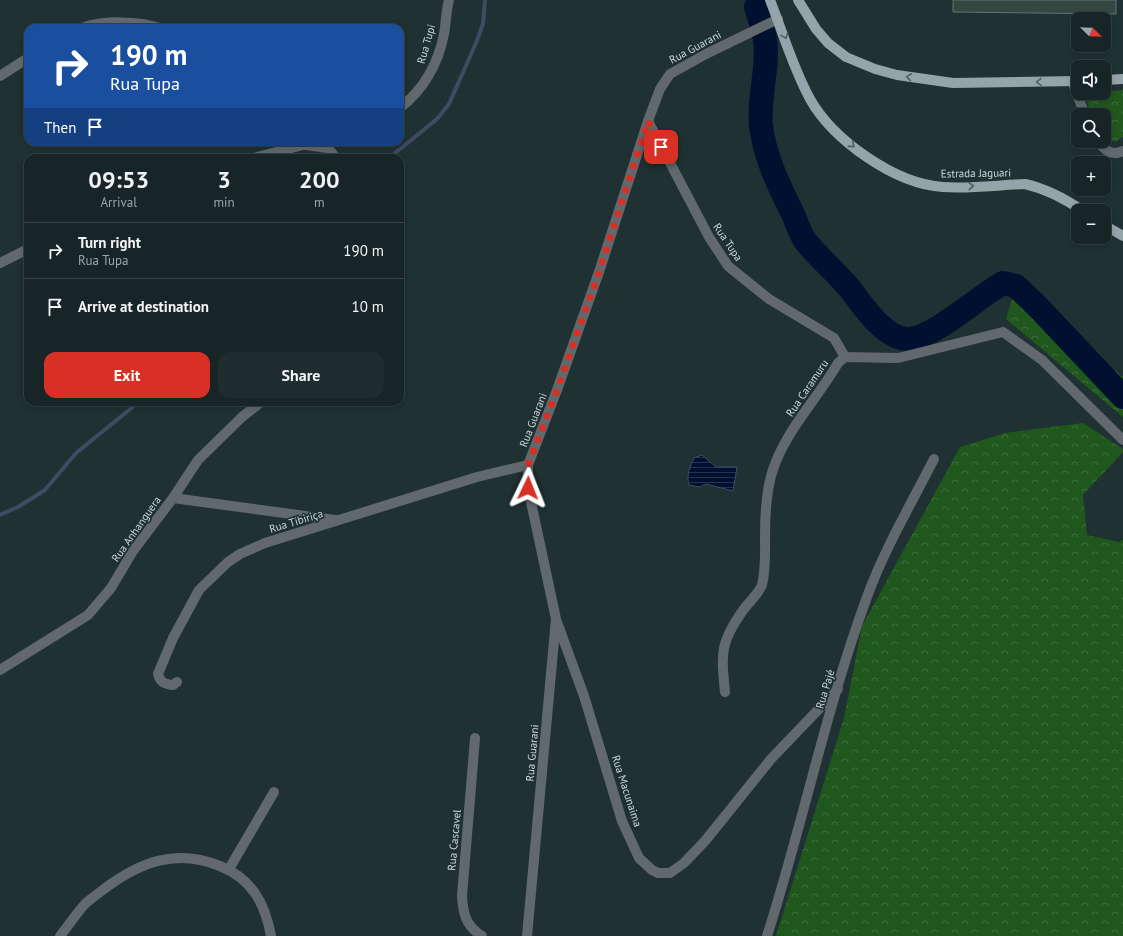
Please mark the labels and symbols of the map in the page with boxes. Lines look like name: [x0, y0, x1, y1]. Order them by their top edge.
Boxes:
north arrow: [1071, 12, 1111, 52]
street label: Rua Tupi: [414, 23, 438, 65]
street label: Rua Guarani: [667, 27, 724, 67]
one-way arrow: [780, 33, 788, 40]
one-way arrow: [906, 73, 913, 82]
one-way arrow: [1036, 78, 1042, 86]
pin: [644, 130, 678, 164]
one-way arrow: [847, 140, 855, 147]
street label: Estrada Jaguari: [941, 165, 1011, 181]
one-way arrow: [968, 182, 974, 190]
street label: Rua Tupa: [710, 220, 746, 264]
street label: Rua Caramuru: [783, 357, 831, 419]
street label: Rua Guarani: [516, 391, 550, 449]
position arrow: [507, 467, 549, 509]
street label: Rua Anhanguera: [108, 493, 164, 565]
street label: Rua Tibiriça: [267, 506, 325, 536]
street label: Rua Pajé: [812, 667, 838, 710]
street label: Rua Guarani: [523, 724, 541, 782]
street label: Rua Macunaima: [609, 753, 645, 829]
street label: Rua Cascavel: [444, 808, 464, 871]

